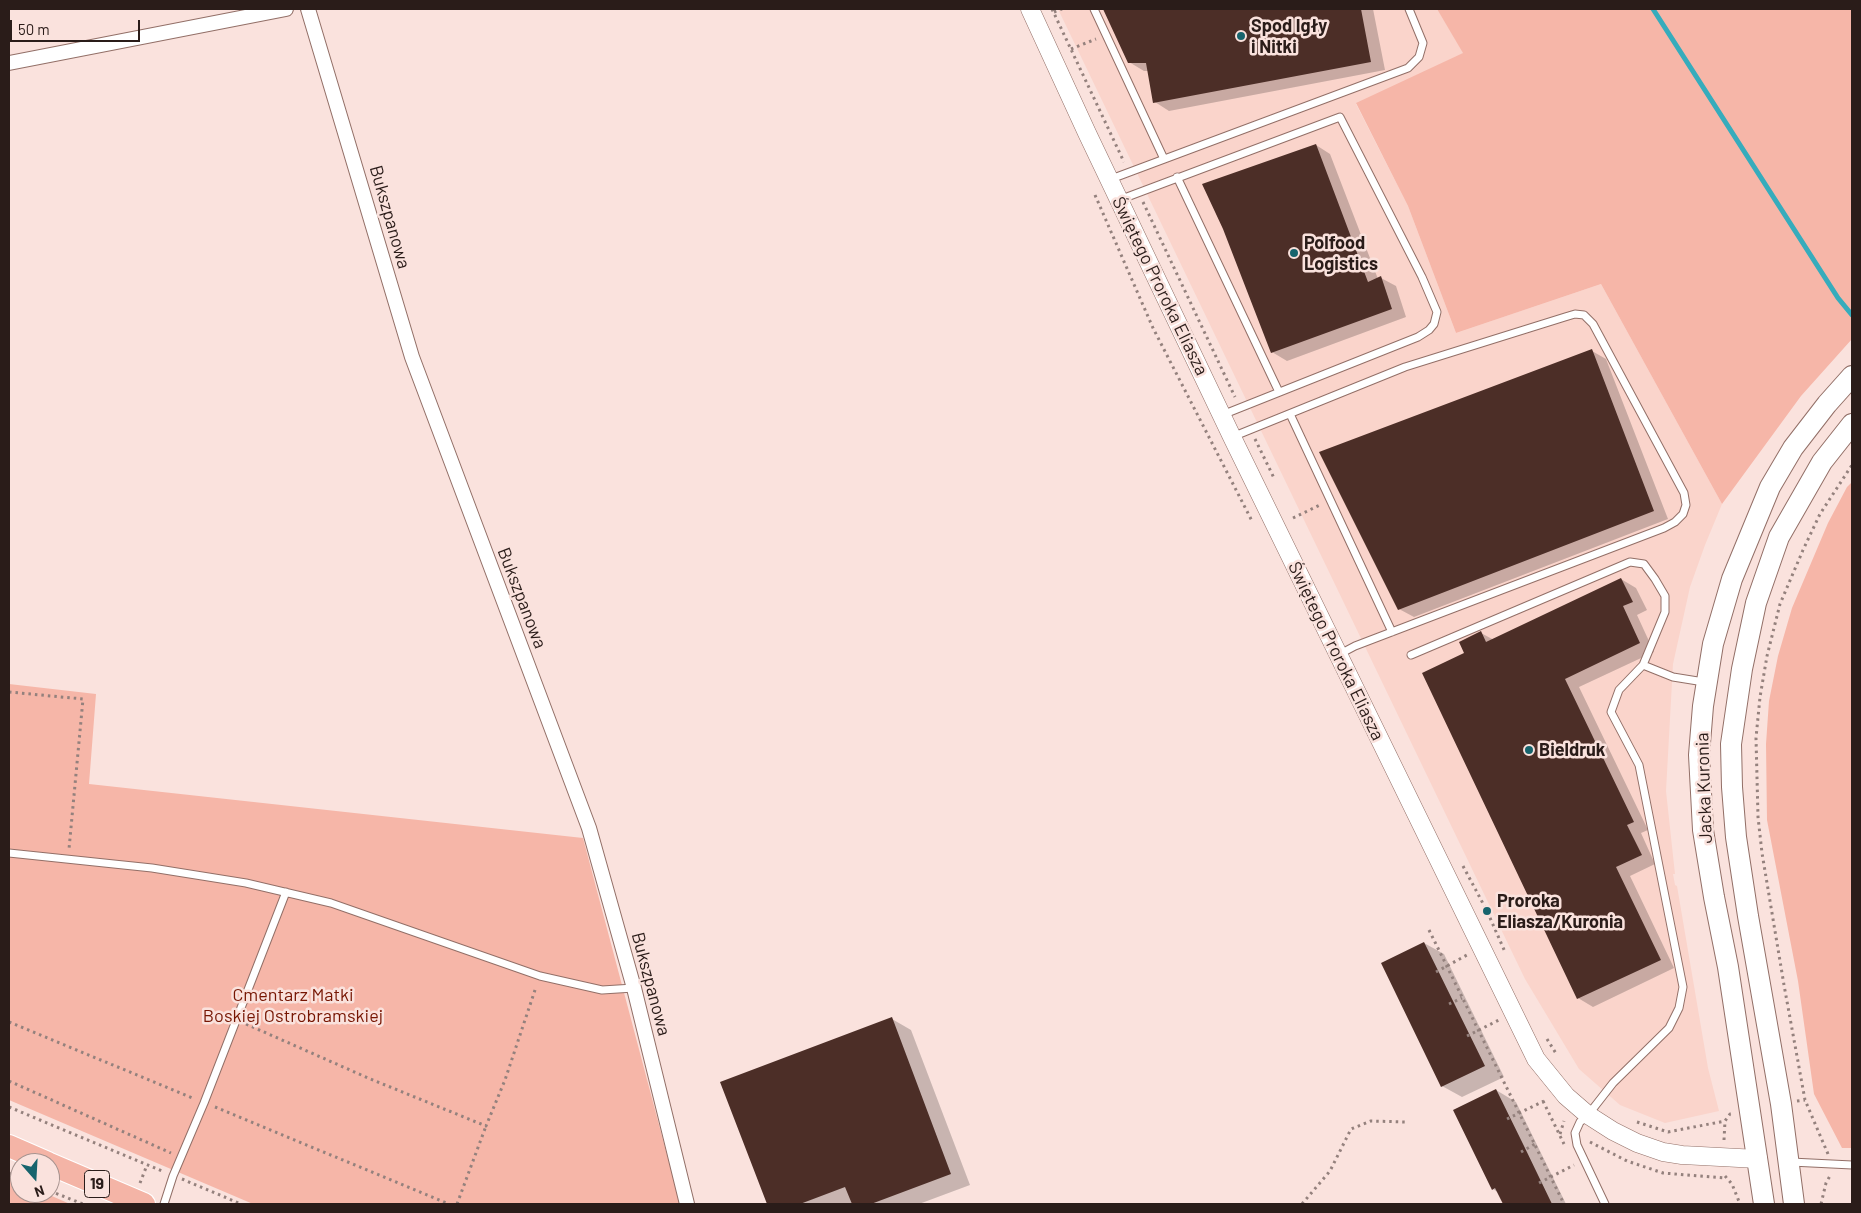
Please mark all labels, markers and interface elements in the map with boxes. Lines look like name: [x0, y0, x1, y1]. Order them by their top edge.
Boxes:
scale bar: [12, 10, 142, 42]
place label: Spod Igły i Nitki: [1251, 15, 1327, 58]
text: 50 m: [18, 20, 50, 38]
marker: Spod Igły i Nitki: [1235, 30, 1247, 42]
street label: Bukszpanowa: [365, 163, 415, 271]
street label: Świętego Proroka Eliasza: [1107, 193, 1213, 379]
place label: Polfood Logistics: [1304, 232, 1378, 274]
marker: Polfood Logistics: [1288, 247, 1300, 259]
street label: Bukszpanowa: [493, 544, 551, 652]
street label: Świętego Proroka Eliasza: [1283, 558, 1389, 744]
street label: Jacka Kuronia: [1691, 732, 1717, 844]
place label: Bieldruk: [1539, 739, 1605, 761]
marker: Bieldruk: [1523, 744, 1535, 756]
place label: Proroka Eliasza/Kuronia: [1497, 890, 1623, 932]
marker: Proroka Eliasza/Kuronia: [1481, 905, 1493, 917]
street label: Bukszpanowa: [627, 930, 675, 1038]
park label: Cmentarz Matki Boskiej Ostrobramskiej: [203, 984, 383, 1026]
north arrow: [10, 1153, 60, 1203]
road number: 19: [84, 1170, 110, 1198]
text: N: [33, 1182, 47, 1201]

